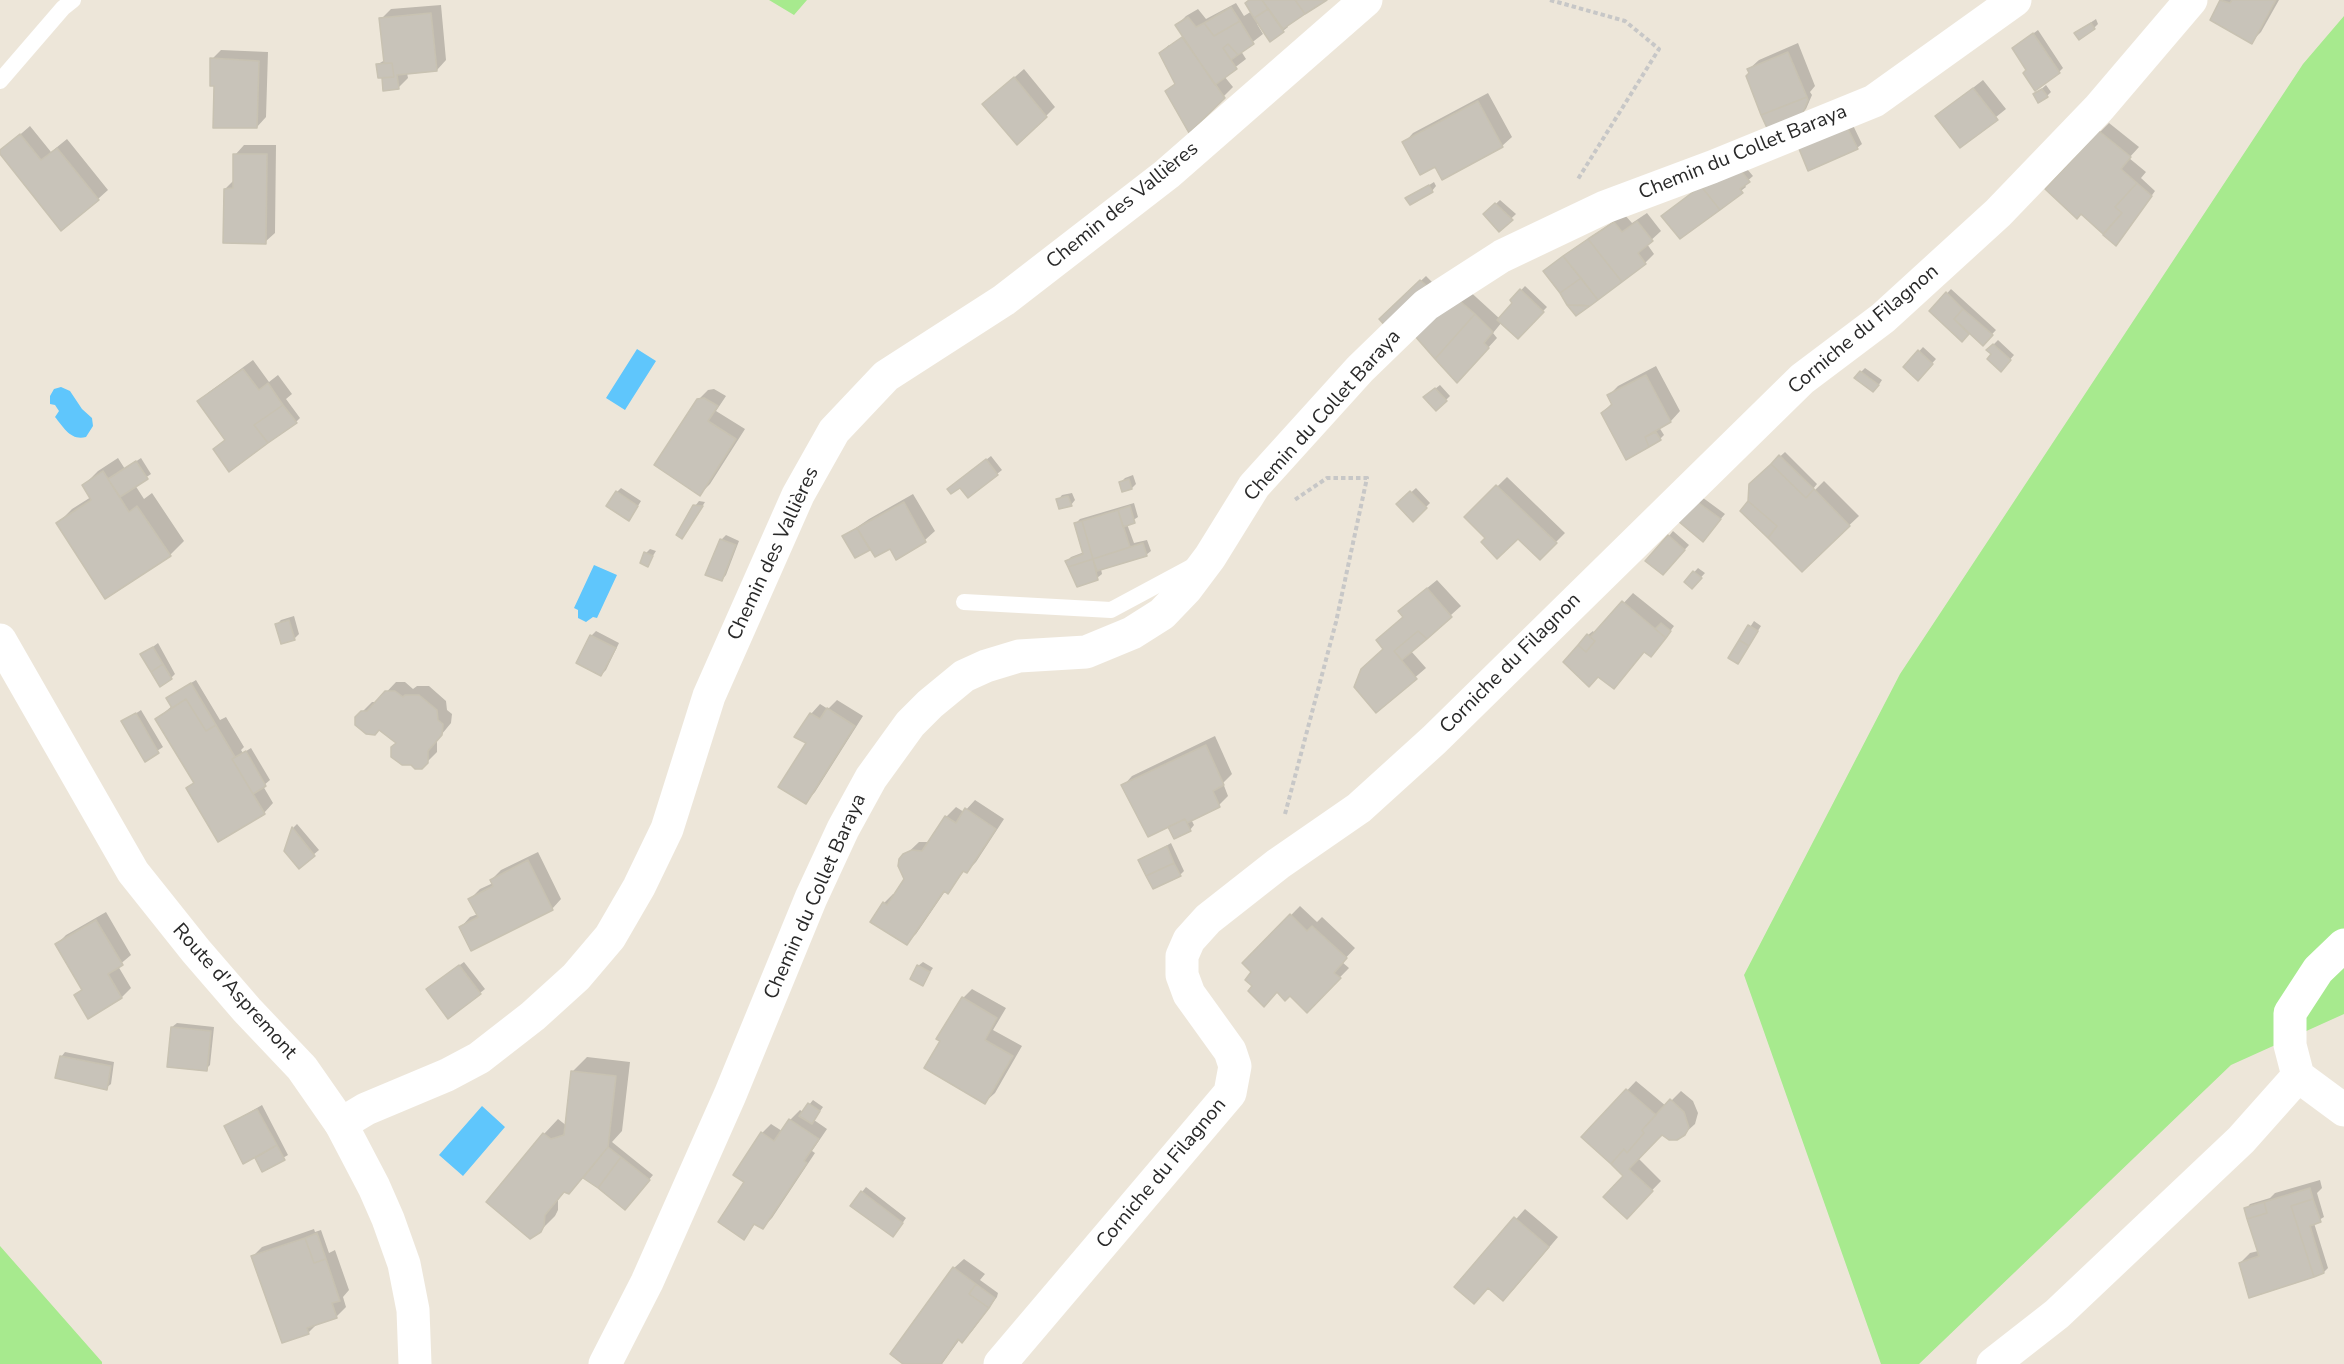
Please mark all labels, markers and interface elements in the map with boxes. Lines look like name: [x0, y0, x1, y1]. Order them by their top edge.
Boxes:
street label: Chemin du Collet Baraya: [1635, 100, 1851, 206]
street label: Chemin des Vallières: [1042, 137, 1204, 275]
street label: Corniche du Filagnon: [1784, 260, 1944, 400]
street label: Chemin du Collet Baraya: [1240, 325, 1406, 507]
street label: Chemin des Vallières: [723, 464, 825, 644]
street label: Corniche du Filagnon: [1436, 589, 1586, 739]
street label: Chemin du Collet Baraya: [760, 790, 872, 1004]
street label: Route d'Aspremont: [167, 919, 301, 1065]
street label: Corniche du Filagnon: [1092, 1094, 1232, 1254]

